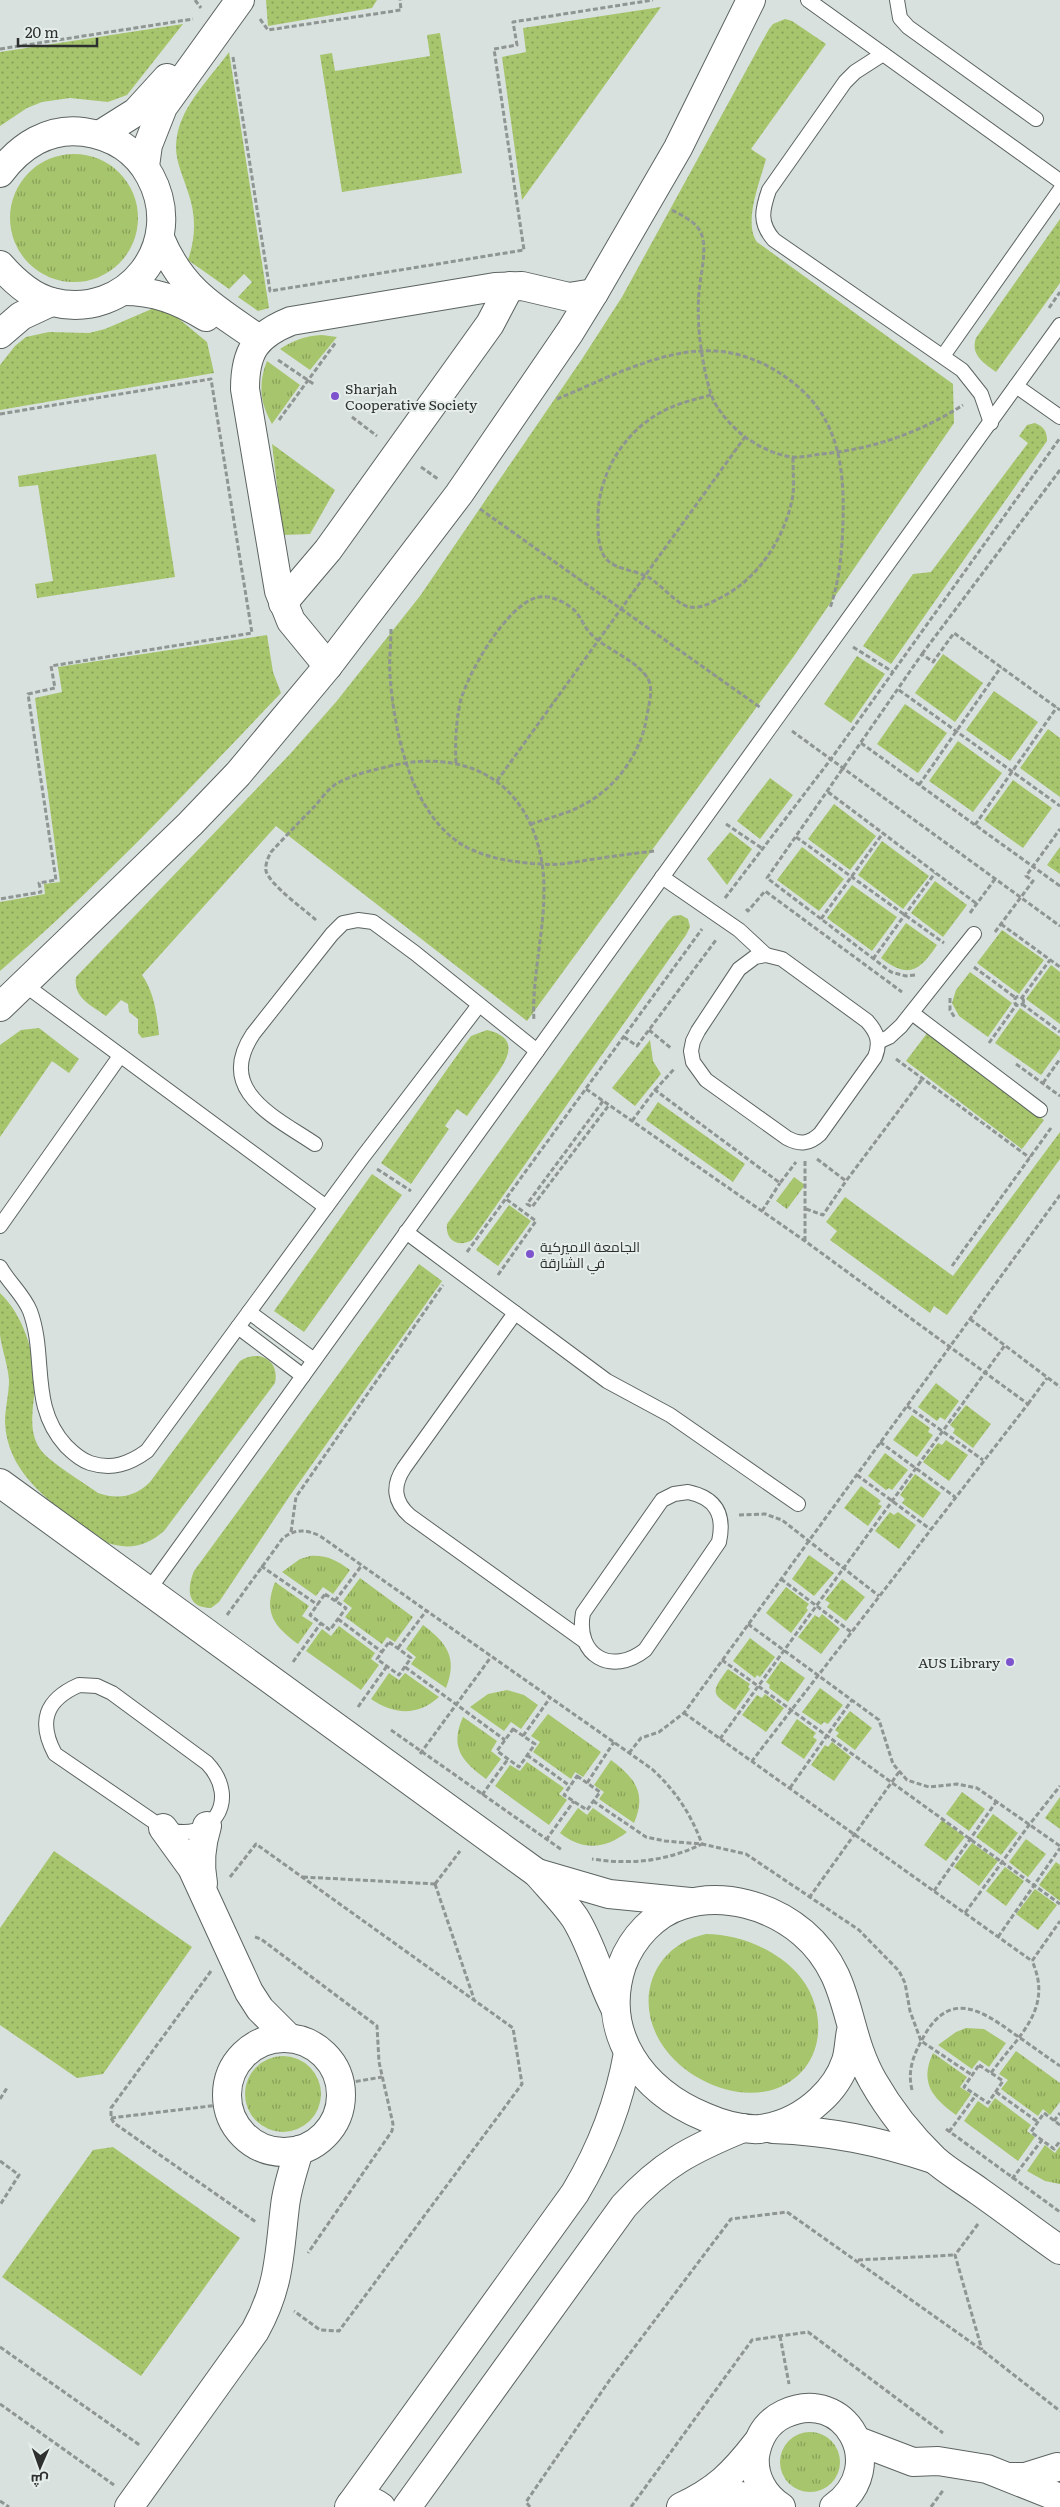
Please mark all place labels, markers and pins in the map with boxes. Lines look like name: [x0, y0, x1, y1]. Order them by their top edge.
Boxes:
place label: Sharjah Cooperative Society: [345, 378, 478, 414]
marker: Sharjah Cooperative Society: [329, 390, 341, 402]
place label: الجامعة الاميركية في الشارقة: [540, 1236, 640, 1275]
marker: الجامعة الاميركية في الشارقة: [524, 1248, 536, 1260]
place label: AUS Library: [918, 1652, 1001, 1672]
marker: AUS Library: [1004, 1656, 1016, 1668]

